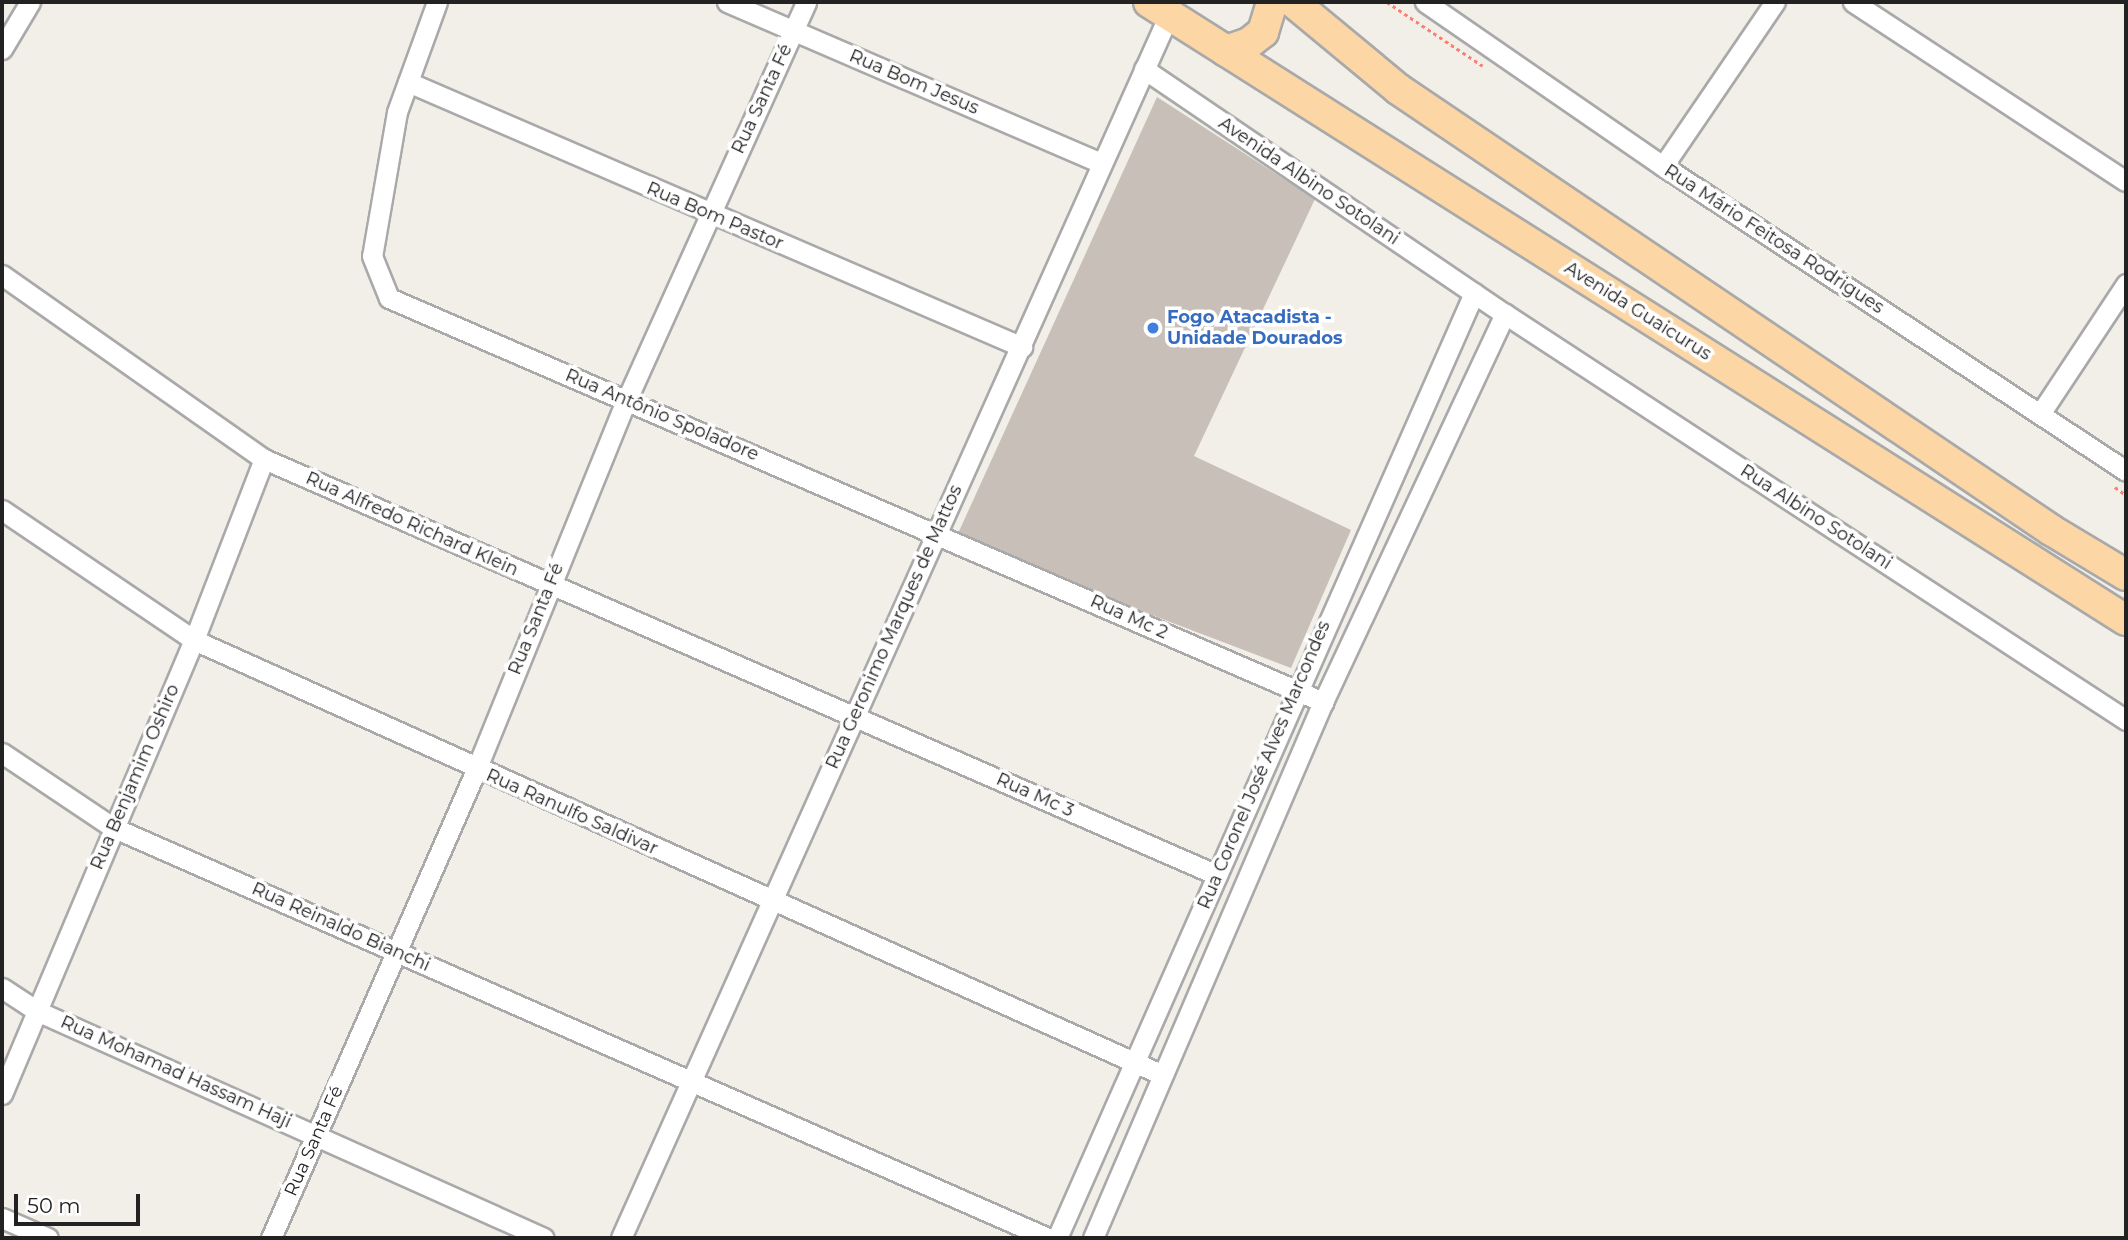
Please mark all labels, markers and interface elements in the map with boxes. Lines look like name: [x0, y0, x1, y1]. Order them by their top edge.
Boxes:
street label: Rua Santa Fé: [727, 41, 797, 157]
street label: Rua Bom Jesus: [846, 45, 982, 119]
street label: Avenida Albino Sotolani: [1215, 112, 1403, 250]
street label: Rua Mário Feitosa Rodrigues: [1660, 160, 1888, 318]
street label: Rua Bom Pastor: [643, 177, 787, 255]
street label: Avenida Guaicurus: [1561, 257, 1715, 365]
place label: Fogo Atacadista - Unidade Dourados: [1167, 307, 1343, 350]
marker: Fogo Atacadista - Unidade Dourados: [1145, 320, 1161, 336]
street label: Rua Antônio Spoladore: [562, 364, 762, 466]
street label: Rua Albino Sotolani: [1736, 460, 1896, 574]
street label: Rua Alfredo Richard Klein: [302, 467, 522, 581]
street label: Rua Geronimo Marques de Mattos: [821, 482, 967, 772]
street label: Rua Santa Fé: [504, 560, 568, 678]
street label: Rua Mc 2: [1087, 590, 1171, 644]
street label: Rua Coronel José Alves Marcondes: [1193, 617, 1335, 913]
street label: Rua Benjamim Oshiro: [86, 681, 184, 873]
street label: Rua Ranulfo Saldivar: [483, 764, 661, 860]
street label: Rua Mc 3: [993, 768, 1077, 822]
street label: Rua Reinaldo Bianchi: [248, 878, 434, 976]
street label: Rua Mohamad Hassam Haji: [57, 1011, 295, 1133]
street label: Rua Santa Fé: [280, 1082, 348, 1200]
scale bar: [18, 1180, 144, 1224]
text: 50 m: [27, 1193, 81, 1218]

